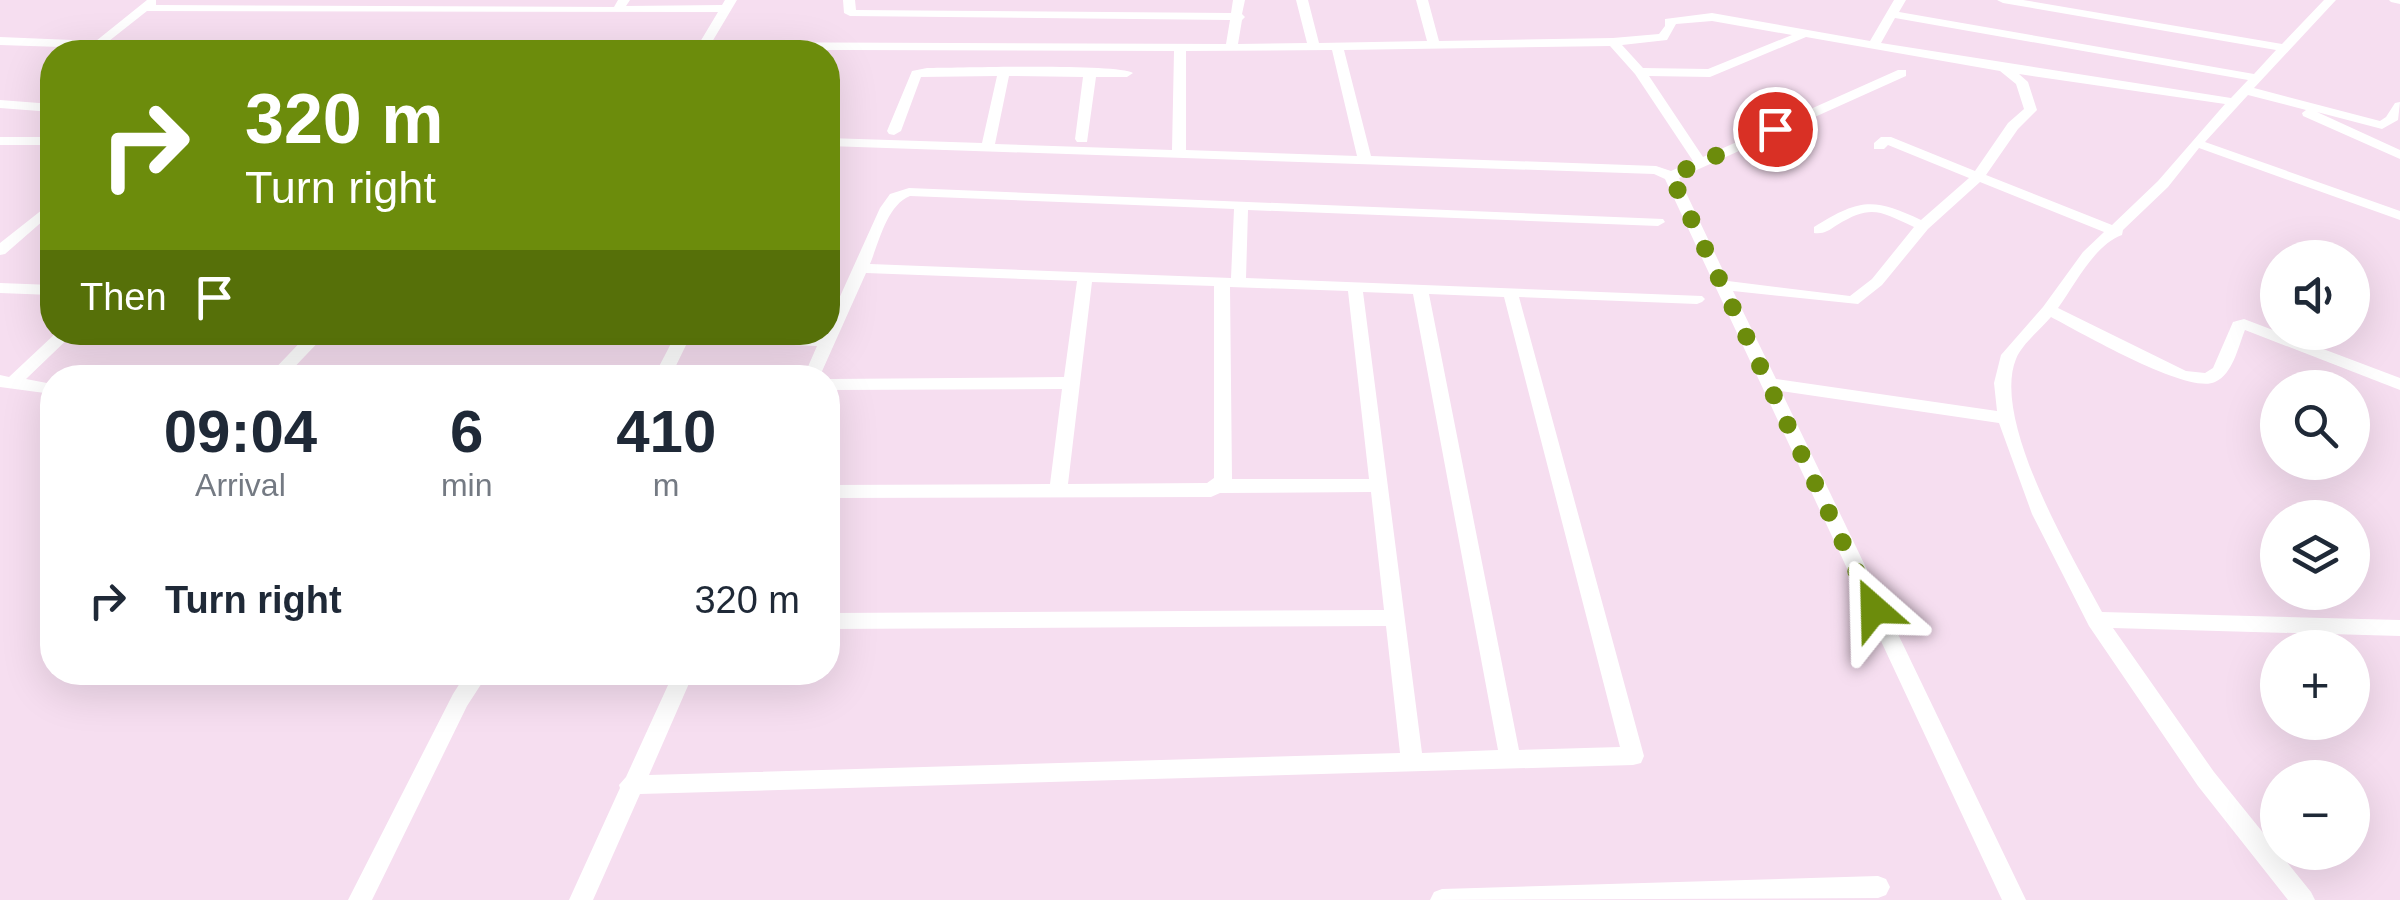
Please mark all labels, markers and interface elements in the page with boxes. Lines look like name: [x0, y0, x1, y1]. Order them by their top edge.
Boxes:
icon: right: [80, 80, 210, 210]
text: 320 m: [245, 80, 443, 158]
pin: [1733, 87, 1818, 172]
icon: arrive: [1748, 102, 1803, 157]
text: Turn right: [245, 162, 436, 213]
map controls: [2260, 240, 2370, 870]
button: sound: [2260, 240, 2370, 350]
icon: arrive: [187, 270, 242, 325]
text: Then: [80, 276, 167, 318]
button: search: [2260, 370, 2370, 480]
text: 09:04: [164, 398, 317, 465]
text: 6: [450, 398, 483, 465]
text: 410: [616, 398, 716, 465]
text: Arrival: [195, 467, 286, 503]
text: min: [441, 467, 492, 503]
text: m: [653, 467, 680, 503]
button: layers: [2260, 500, 2370, 610]
position arrow: [1822, 557, 1926, 661]
icon: right: [80, 573, 135, 628]
text: Turn right: [165, 579, 342, 621]
text: 320 m: [694, 579, 800, 621]
button: +: [2260, 630, 2370, 740]
button: −: [2260, 760, 2370, 870]

